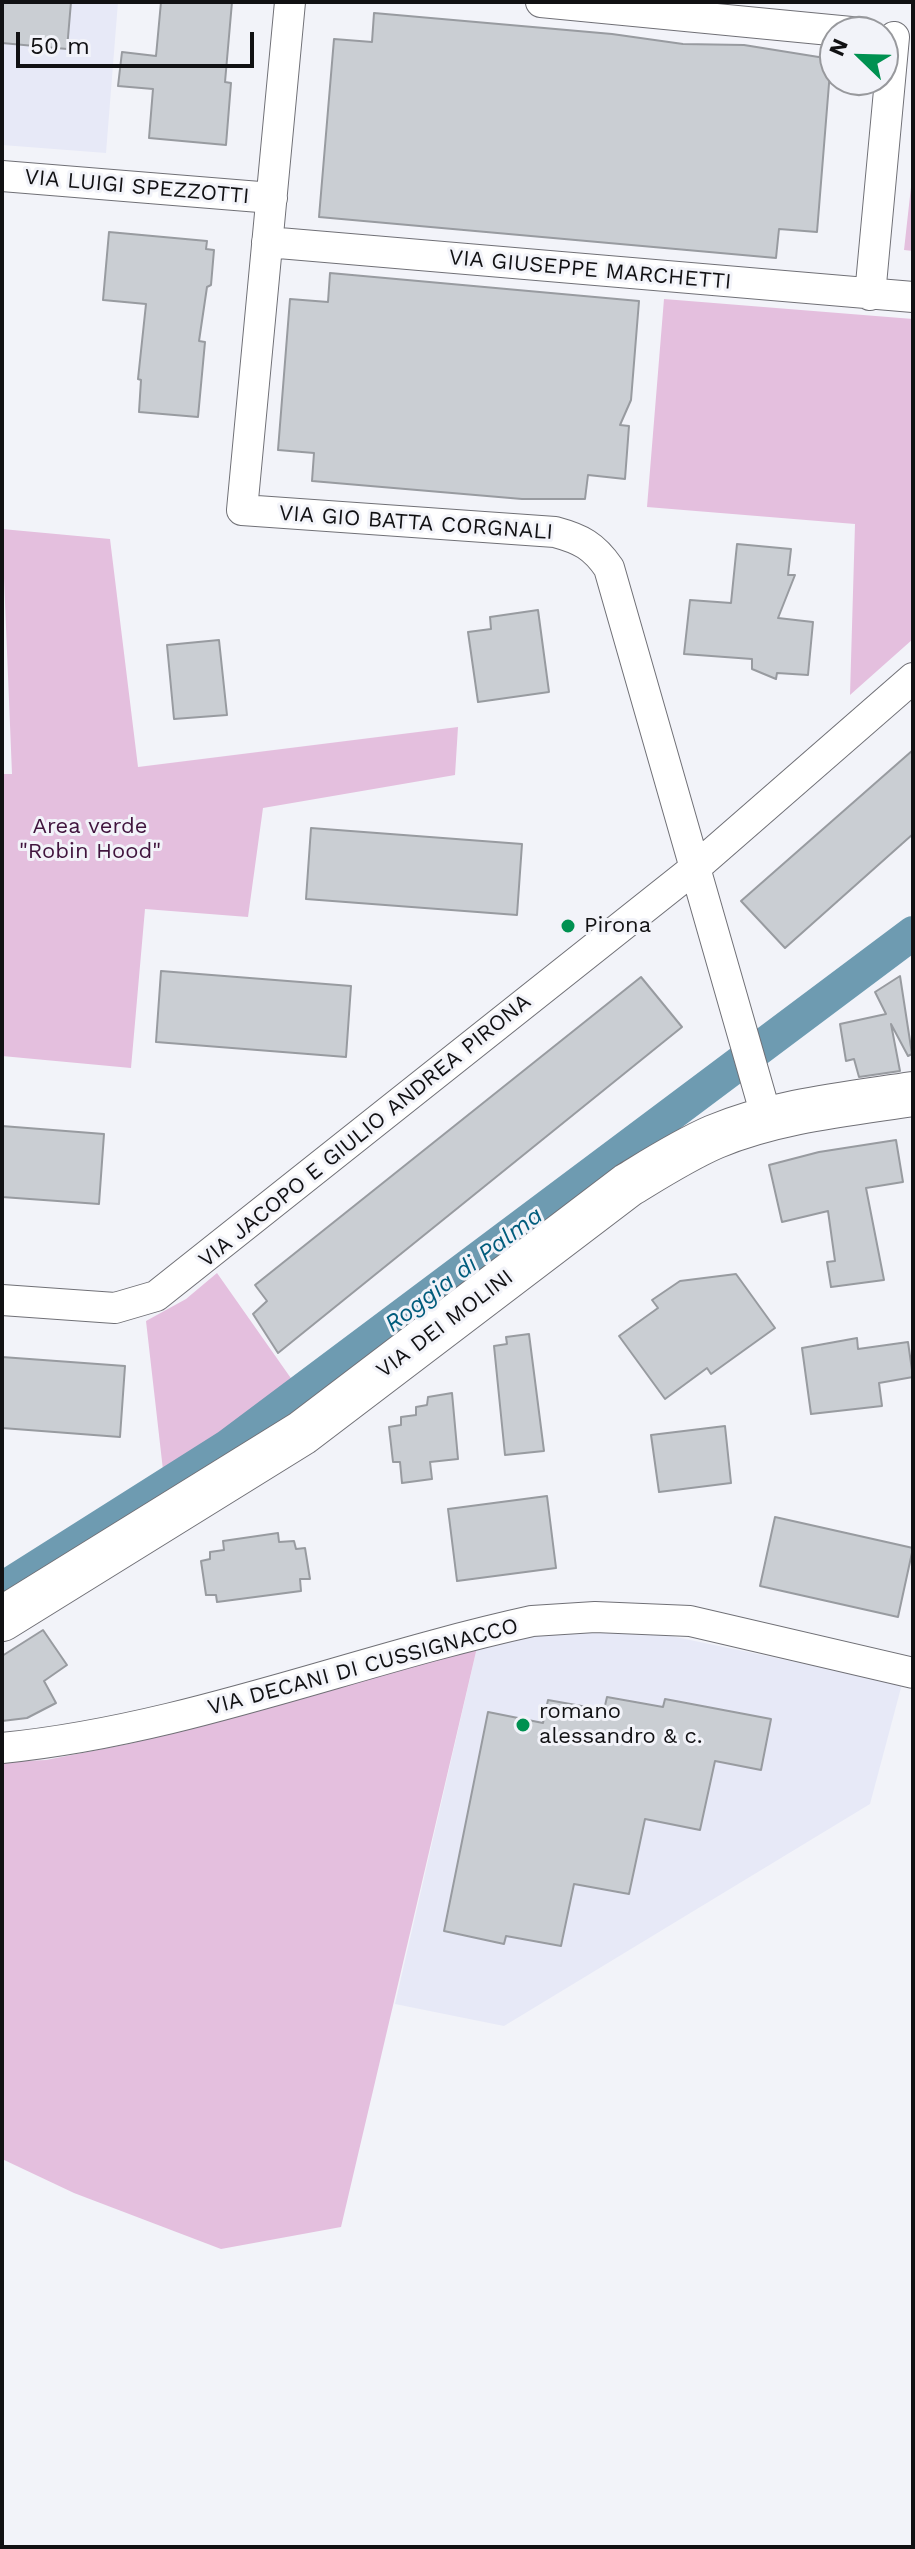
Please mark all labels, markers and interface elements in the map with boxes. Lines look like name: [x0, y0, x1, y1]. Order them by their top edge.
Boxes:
scale bar: [20, 16, 258, 66]
north arrow: [819, 16, 899, 96]
text: 50 m: [30, 32, 90, 60]
text: N: [824, 35, 853, 60]
street label: VIA LUIGI SPEZZOTTI: [23, 164, 251, 210]
street label: VIA GIUSEPPE MARCHETTI: [448, 244, 732, 296]
street label: VIA GIO BATTA CORGNALI: [278, 500, 554, 546]
park label: Area verde "Robin Hood": [19, 814, 161, 866]
place label: Pirona: [584, 913, 651, 939]
marker: Pirona: [559, 917, 577, 935]
street label: VIA JACOPO E GIULIO ANDREA PIRONA: [194, 989, 536, 1273]
water label: Roggia di Palma: [379, 1201, 549, 1339]
street label: VIA DEI MOLINI: [371, 1264, 519, 1384]
street label: VIA DECANI DI CUSSIGNACCO: [205, 1613, 521, 1721]
place label: romano alessandro & c.: [539, 1699, 703, 1750]
marker: romano alessandro & c.: [514, 1716, 532, 1734]

